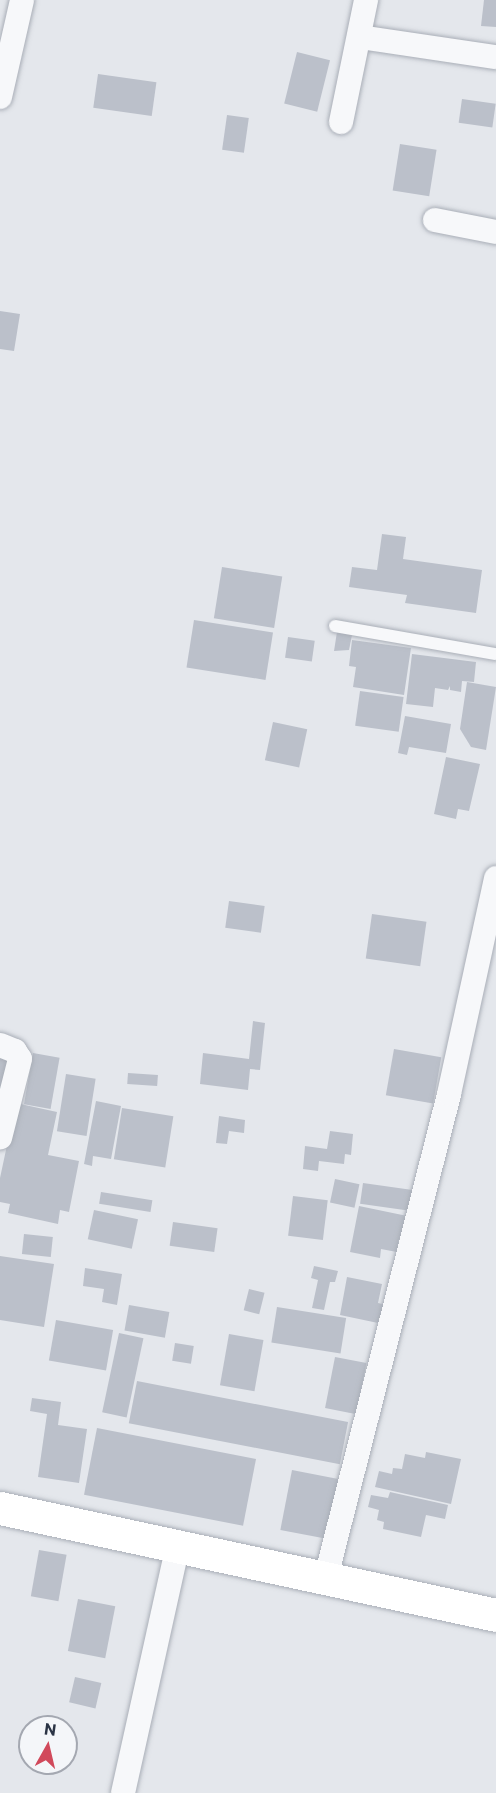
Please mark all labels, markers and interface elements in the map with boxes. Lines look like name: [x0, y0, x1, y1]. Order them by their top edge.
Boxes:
north arrow: [18, 1715, 78, 1775]
text: N: [43, 1718, 58, 1739]

